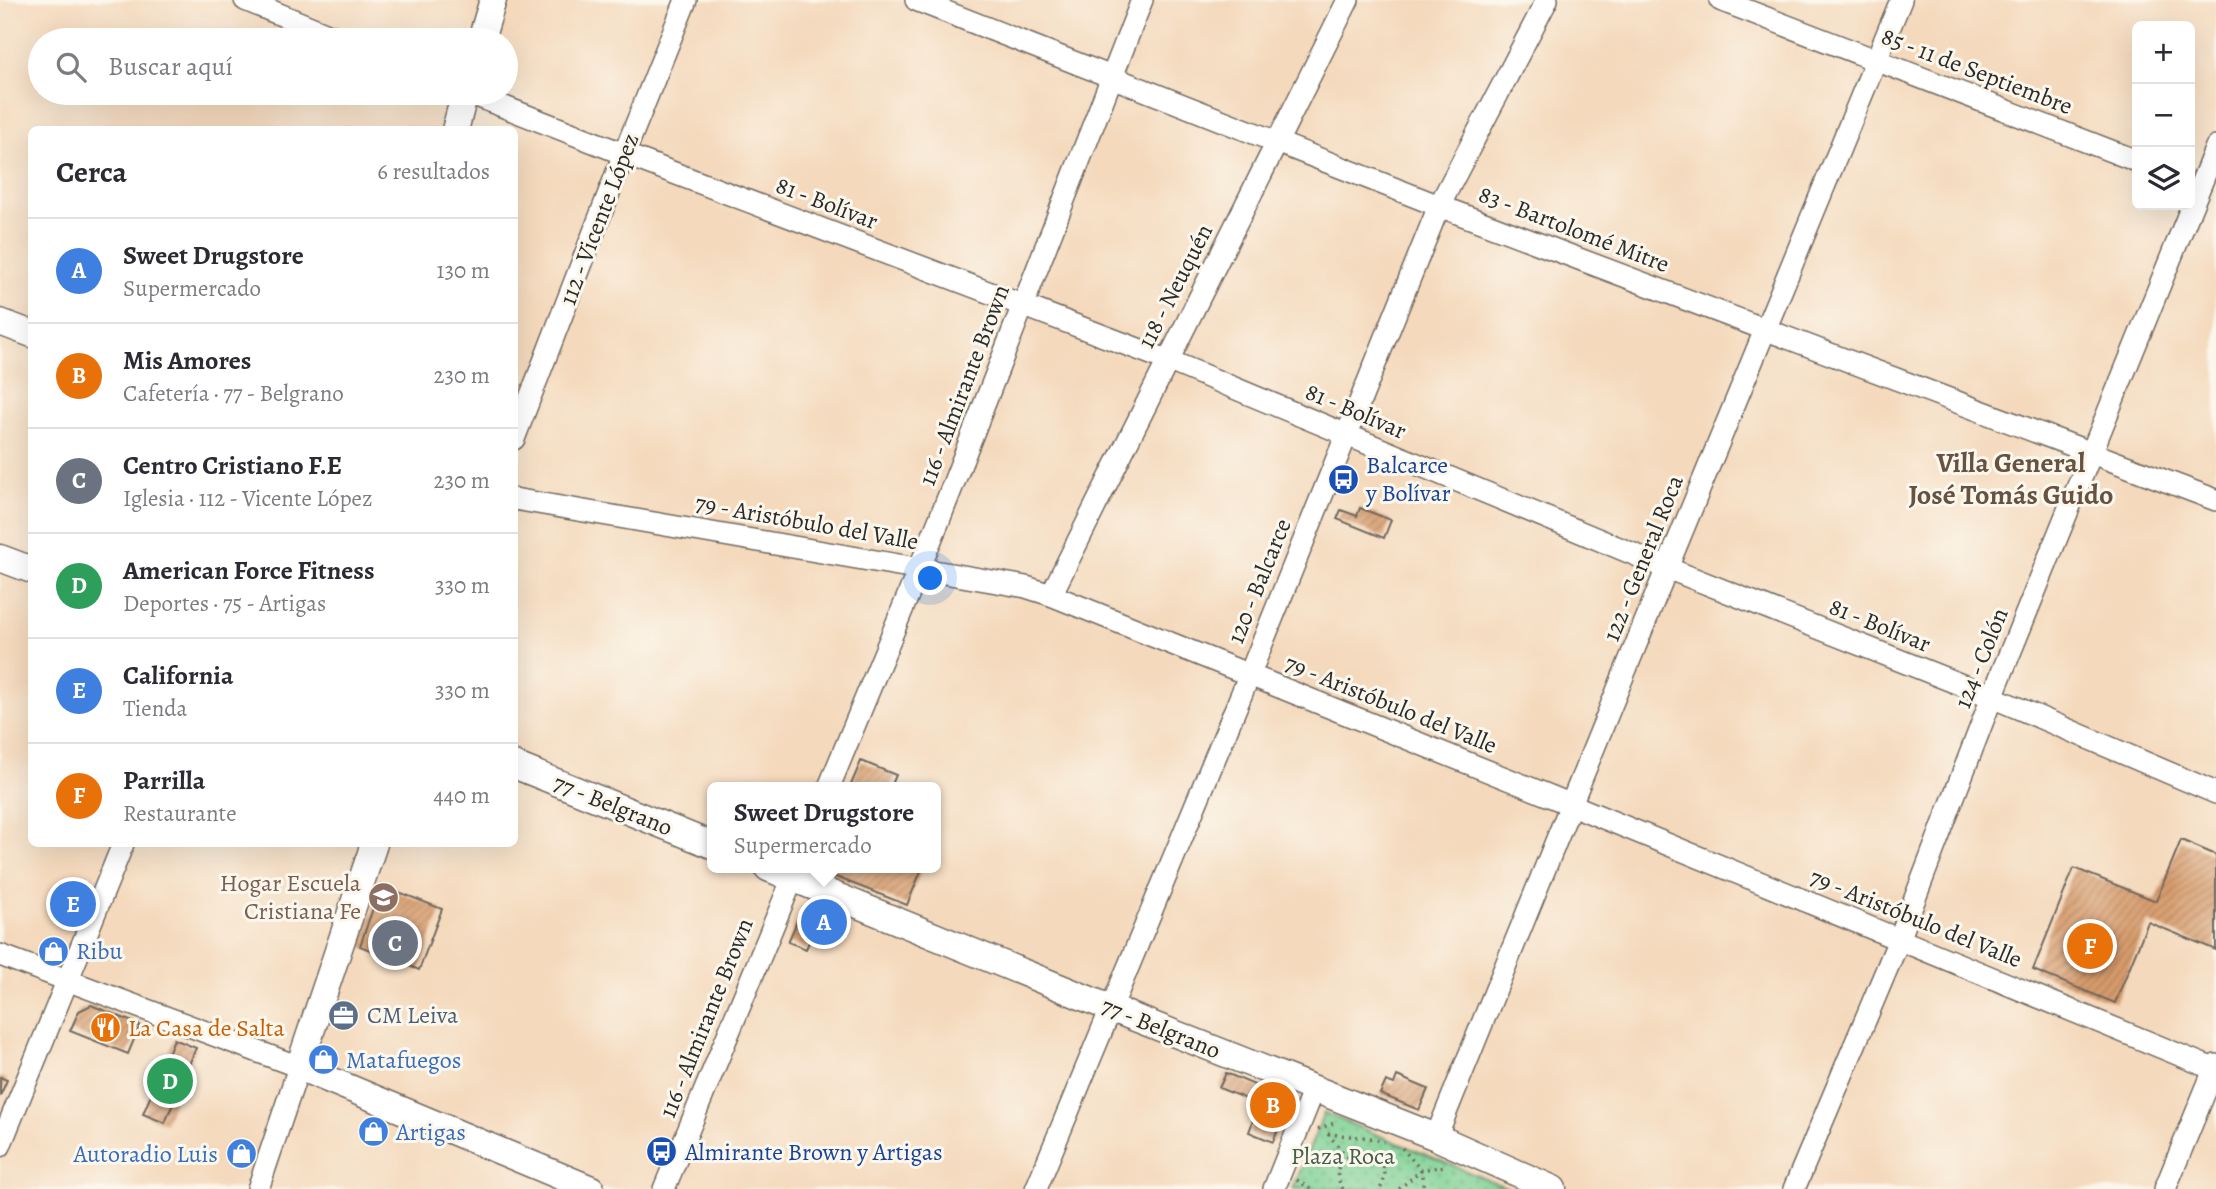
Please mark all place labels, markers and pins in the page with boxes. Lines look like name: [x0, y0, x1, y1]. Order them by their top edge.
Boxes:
place label: Balcarce y Bolívar: [1365, 449, 1451, 509]
bus stop icon: Balcarce y Bolívar: [1326, 462, 1360, 496]
place label: Hogar Escuela Cristiana Fe: [220, 867, 362, 927]
pin: E: [50, 878, 96, 930]
school or university icon: Hogar Escuela Cristiana Fe: [367, 880, 401, 914]
pin: A: [801, 896, 847, 948]
pin: C: [372, 917, 418, 969]
pin: F: [2067, 920, 2113, 972]
shop icon: Ribu: [36, 934, 70, 968]
place label: Ribu: [76, 935, 122, 967]
office icon: CM Leiva: [327, 998, 361, 1032]
place label: CM Leiva: [367, 999, 459, 1031]
restaurant icon: La Casa de Salta: [88, 1011, 122, 1045]
place label: La Casa de Salta: [128, 1012, 285, 1044]
shop icon: Matafuegos: [306, 1043, 340, 1077]
place label: Matafuegos: [346, 1044, 461, 1076]
pin: D: [147, 1055, 193, 1107]
pin: B: [1250, 1079, 1296, 1131]
shop icon: Artigas: [356, 1115, 390, 1149]
place label: Artigas: [395, 1116, 466, 1148]
bus stop icon: Almirante Brown y Artigas: [645, 1135, 679, 1169]
place label: Almirante Brown y Artigas: [684, 1136, 943, 1168]
shop icon: Autoradio Luis: [224, 1137, 258, 1171]
place label: Autoradio Luis: [73, 1138, 218, 1170]

